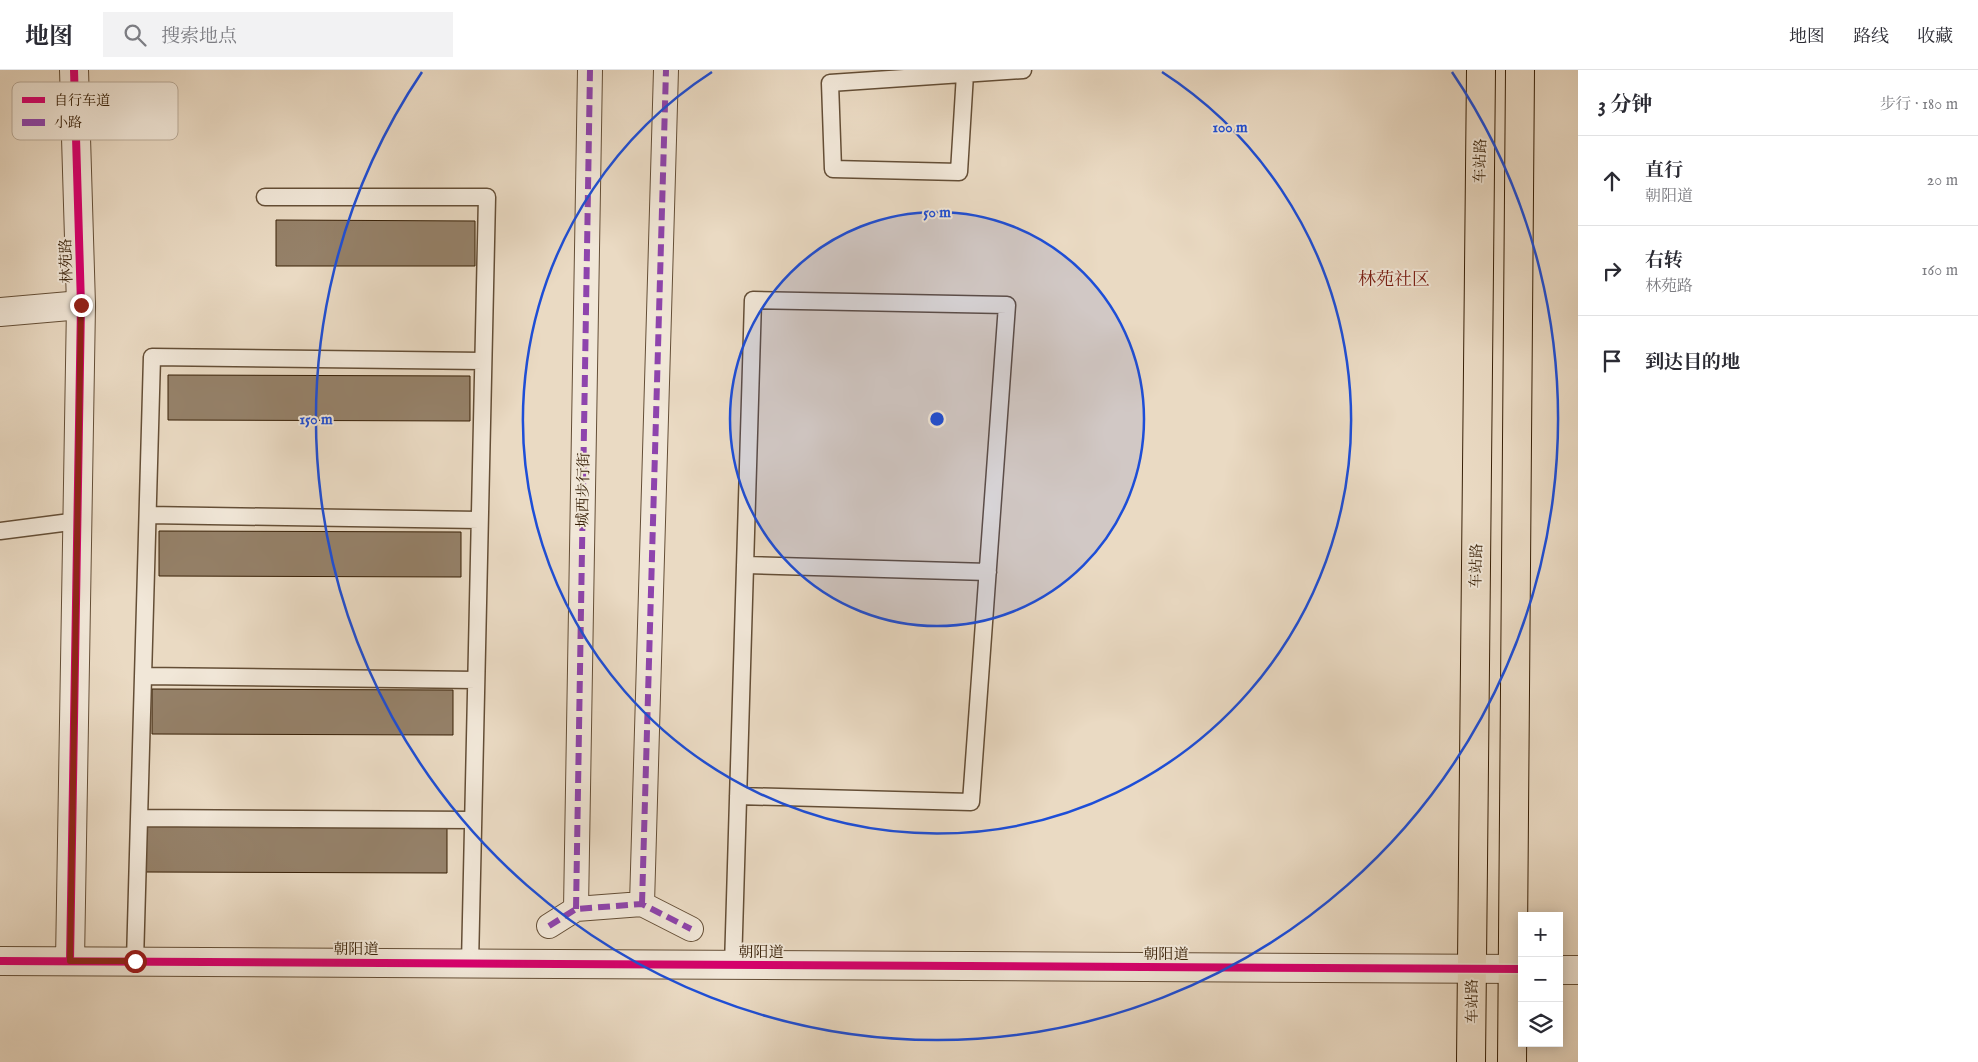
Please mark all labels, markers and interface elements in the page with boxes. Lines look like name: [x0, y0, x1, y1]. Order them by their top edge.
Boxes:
search box: [103, 12, 453, 57]
icon: search: [121, 21, 149, 49]
text: 地图: [25, 22, 73, 53]
text: 搜索地点: [161, 25, 237, 49]
text: 地图: [1789, 26, 1825, 49]
text: 路线: [1853, 26, 1889, 49]
text: 收藏: [1917, 26, 1953, 49]
legend: [12, 82, 178, 140]
text: 自行车道: [54, 92, 110, 110]
text: 3 分钟: [1598, 92, 1652, 119]
text: 步行 · 180 m: [1880, 95, 1958, 115]
text: 小路: [54, 114, 82, 132]
text: 100 m: [1212, 118, 1248, 137]
street label: 车站路: [1471, 138, 1490, 184]
text: 直行: [1645, 159, 1683, 183]
icon: ahead: [1598, 167, 1626, 195]
text: 20 m: [1927, 171, 1958, 191]
text: 朝阳道: [1645, 187, 1693, 207]
text: 50 m: [923, 203, 951, 222]
street label: 林苑路: [56, 238, 77, 284]
text: 右转: [1645, 249, 1683, 273]
icon: right: [1598, 257, 1626, 285]
text: 160 m: [1922, 261, 1958, 281]
district label: 林苑社区: [1358, 269, 1430, 292]
text: 林苑路: [1645, 277, 1693, 297]
route end: [70, 294, 93, 317]
icon: arrive: [1598, 347, 1626, 375]
text: 到达目的地: [1645, 351, 1740, 375]
text: 150 m: [299, 410, 333, 429]
centre of rings: [928, 410, 946, 428]
street label: 城西步行街: [573, 452, 594, 528]
street label: 车站路: [1467, 543, 1486, 589]
map controls: [1518, 912, 1563, 1047]
button: +: [1518, 912, 1563, 957]
street label: 朝阳道: [333, 940, 379, 959]
street label: 朝阳道: [738, 943, 784, 962]
street label: 朝阳道: [1143, 945, 1189, 964]
route start: [124, 950, 147, 973]
button: −: [1518, 957, 1563, 1002]
street label: 车站路: [1463, 978, 1482, 1024]
button: layers: [1518, 1002, 1563, 1047]

